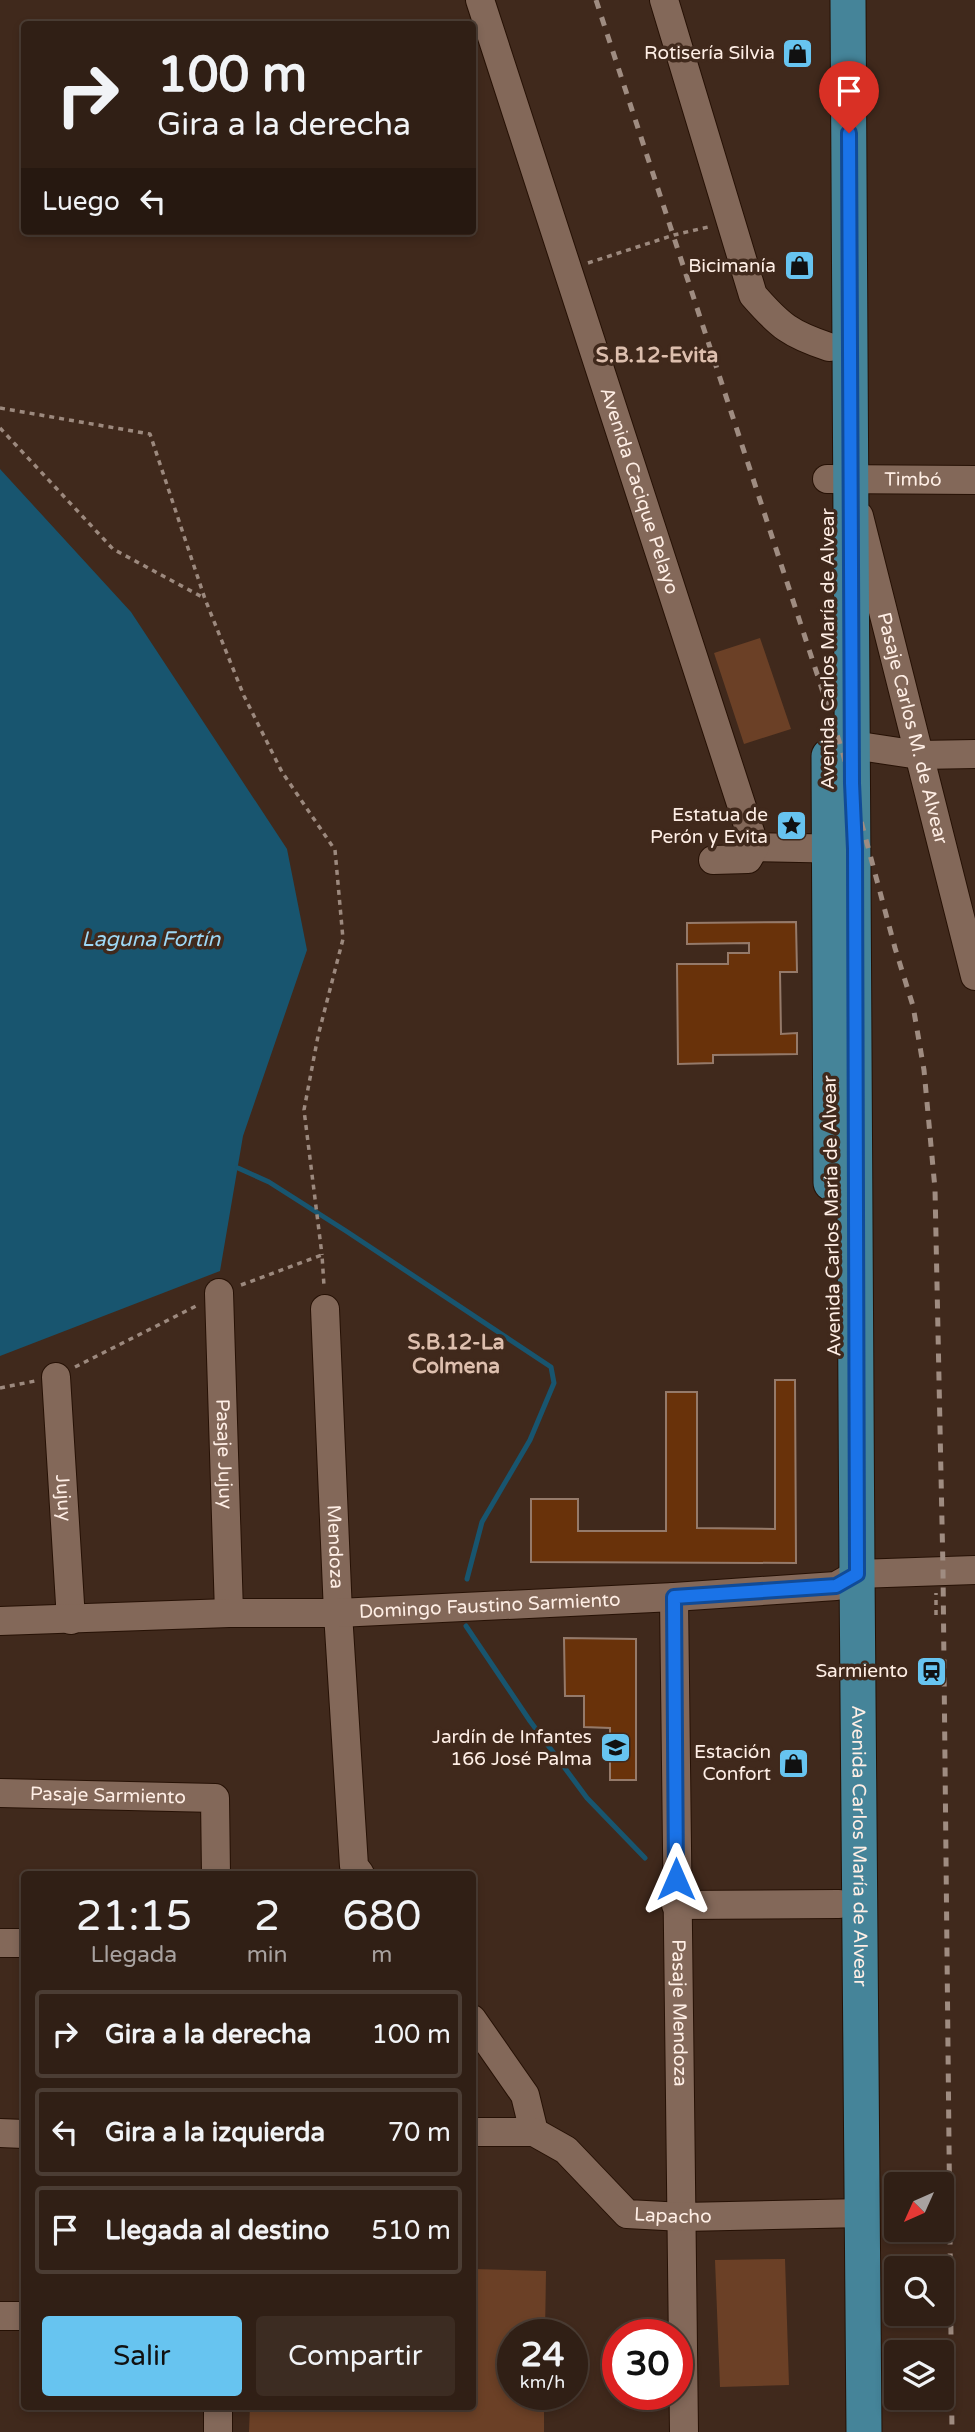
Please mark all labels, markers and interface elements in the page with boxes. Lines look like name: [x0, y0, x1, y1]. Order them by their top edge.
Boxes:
shop icon: Rotisería Silvia: [781, 36, 815, 70]
place label: Rotisería Silvia: [644, 42, 775, 64]
text: 100 m: [157, 46, 307, 105]
icon: right: [42, 49, 133, 140]
pin: [819, 61, 879, 133]
icon: arrive: [830, 72, 868, 110]
text: Gira a la derecha: [157, 106, 411, 144]
icon: left: [134, 182, 172, 220]
text: Luego: [42, 186, 120, 217]
shop icon: Bicimanía: [782, 249, 816, 283]
place label: Bicimanía: [688, 255, 776, 277]
district label: S.B.12-Evita: [596, 343, 718, 368]
street label: Avenida Cacique Pelayo: [595, 384, 683, 597]
street label: Timbó: [884, 468, 942, 491]
street label: Avenida Carlos María de Alvear: [817, 508, 839, 790]
street label: Pasaje Carlos M. de Alvear: [873, 610, 953, 847]
place label: Estatua de Perón y Evita: [650, 804, 768, 848]
place icon: Estatua de Perón y Evita: [774, 809, 808, 843]
water label: Laguna Fortín: [82, 927, 222, 952]
street label: Avenida Carlos María de Alvear: [819, 1074, 845, 1357]
district label: S.B.12-La Colmena: [407, 1330, 505, 1379]
street label: Pasaje Jujuy: [211, 1398, 237, 1509]
street label: Jujuy: [51, 1474, 76, 1522]
street label: Mendoza: [322, 1504, 348, 1589]
street label: Domingo Faustino Sarmiento: [358, 1589, 621, 1623]
station icon: Sarmiento: [914, 1654, 948, 1688]
place label: Sarmiento: [815, 1660, 908, 1682]
street label: Avenida Carlos María de Alvear: [847, 1705, 871, 1988]
place label: Jardín de Infantes 166 José Palma: [432, 1726, 592, 1770]
school or university icon: Jardín de Infantes 166 José Palma: [598, 1731, 632, 1765]
place label: Estación Confort: [694, 1741, 771, 1785]
shop icon: Estación Confort: [777, 1746, 811, 1780]
street label: Pasaje Sarmiento: [30, 1783, 186, 1808]
position arrow: [639, 1842, 713, 1916]
text: 21:15: [76, 1891, 192, 1942]
text: 2: [254, 1891, 280, 1942]
text: 680: [342, 1891, 421, 1942]
street label: Pasaje Mendoza: [667, 1939, 691, 2087]
text: Llegada: [90, 1941, 177, 1969]
text: min: [247, 1941, 288, 1969]
text: m: [371, 1941, 392, 1969]
icon: right: [46, 2015, 84, 2053]
text: Gira a la derecha: [105, 2019, 311, 2050]
text: 100 m: [371, 2019, 451, 2050]
icon: left: [46, 2113, 84, 2151]
text: Gira a la izquierda: [105, 2117, 325, 2148]
text: 70 m: [388, 2117, 451, 2148]
north arrow: [884, 2172, 954, 2242]
map controls: [884, 2172, 954, 2410]
street label: Lapacho: [633, 2203, 712, 2228]
icon: arrive: [46, 2211, 84, 2249]
text: Llegada al destino: [105, 2215, 329, 2246]
text: 510 m: [371, 2215, 451, 2246]
button: search: [884, 2256, 954, 2326]
button: Salir: [42, 2316, 242, 2396]
button: Compartir: [256, 2316, 455, 2396]
speed limit sign: 30: [602, 2319, 693, 2410]
text: 24: [521, 2334, 564, 2376]
button: layers: [884, 2340, 954, 2410]
text: km/h: [520, 2371, 565, 2393]

